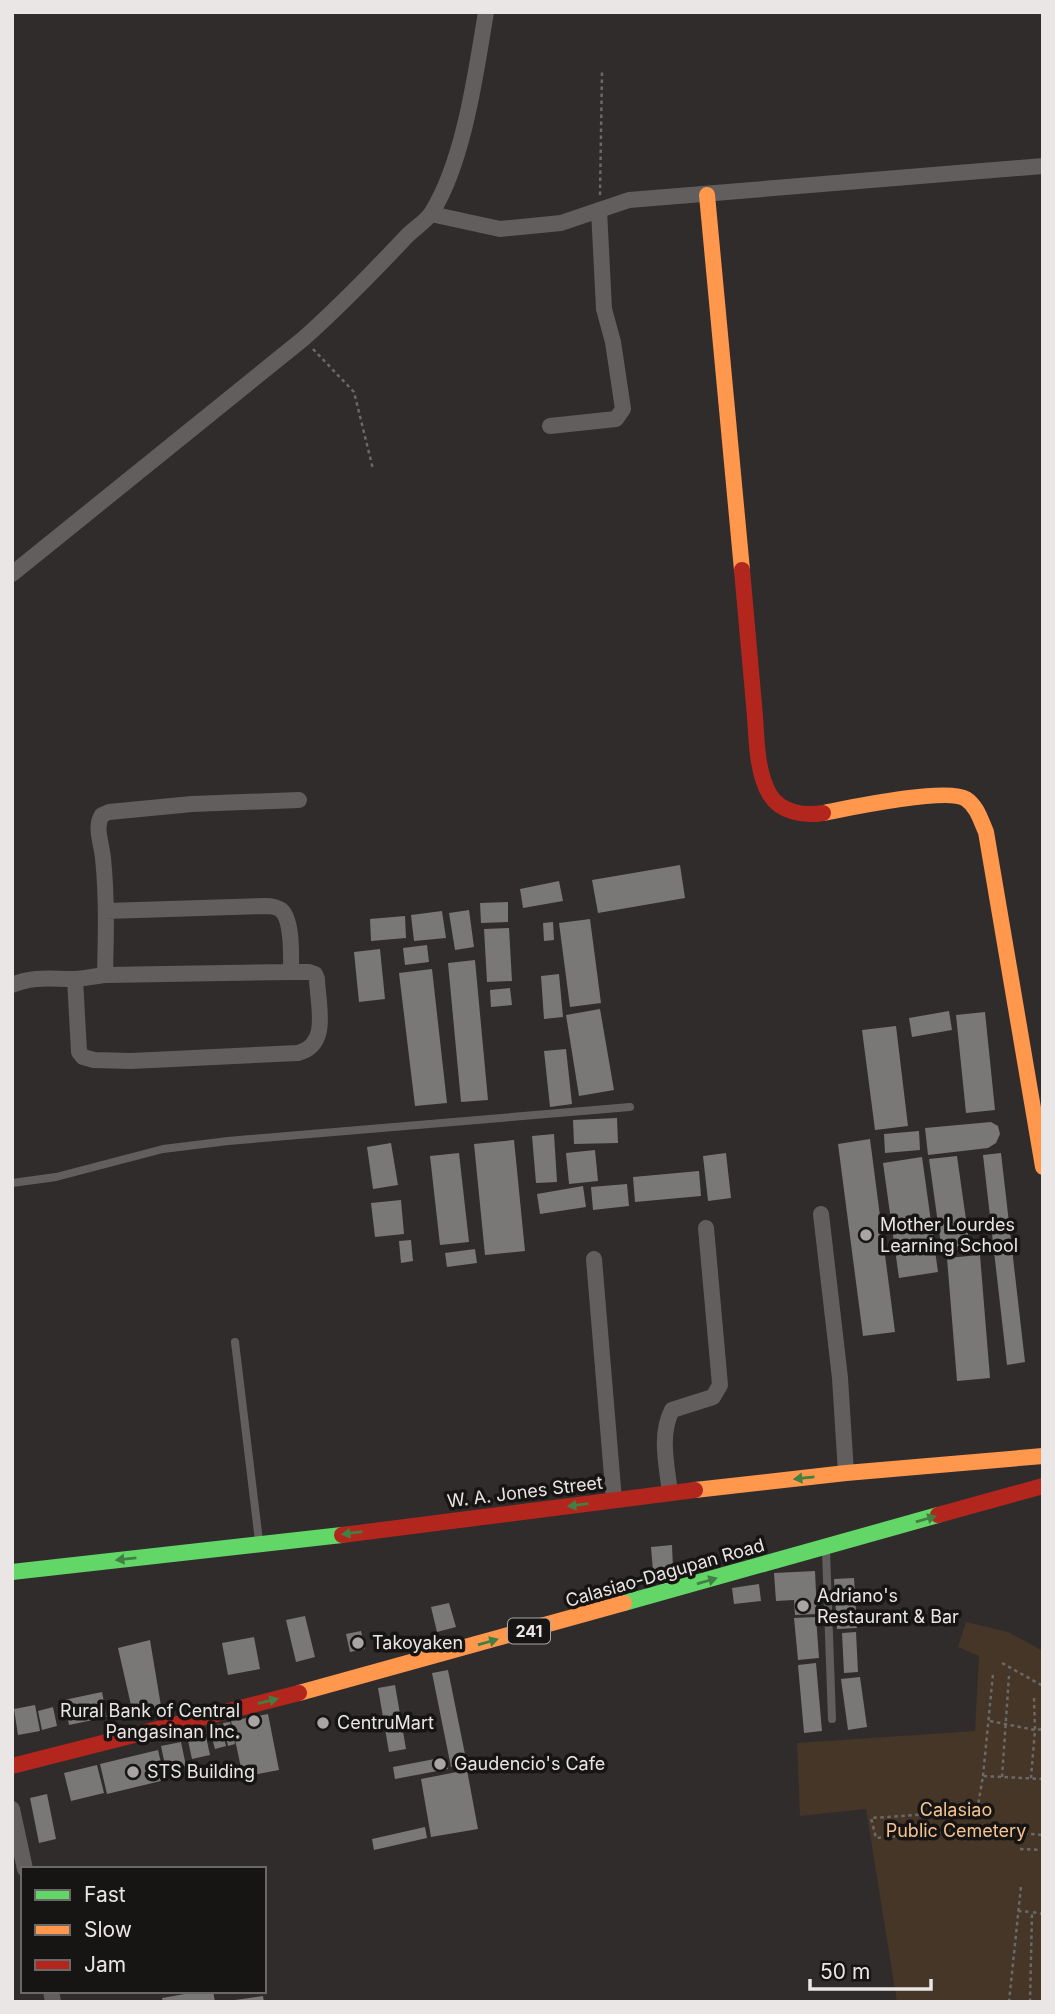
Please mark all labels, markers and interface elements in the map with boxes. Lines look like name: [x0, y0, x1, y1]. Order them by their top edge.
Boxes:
place label: Mother Lourdes Learning School: [880, 1214, 1018, 1256]
marker: Mother Lourdes Learning School: [858, 1227, 874, 1243]
street label: W. A. Jones Street: [446, 1472, 604, 1511]
one-way arrow: [793, 1473, 815, 1484]
one-way arrow: [567, 1499, 589, 1510]
one-way arrow: [916, 1514, 937, 1524]
one-way arrow: [341, 1528, 363, 1539]
street label: Calasiao-Dagupan Road: [563, 1534, 767, 1611]
one-way arrow: [115, 1554, 137, 1565]
one-way arrow: [696, 1575, 718, 1586]
place label: Adriano's Restaurant & Bar: [817, 1585, 959, 1627]
marker: Adriano's Restaurant & Bar: [795, 1598, 811, 1614]
road number: 241: [508, 1618, 550, 1644]
place label: Takoyaken: [372, 1632, 463, 1653]
marker: Takoyaken: [350, 1635, 366, 1651]
one-way arrow: [477, 1636, 499, 1647]
one-way arrow: [257, 1695, 279, 1706]
place label: Rural Bank of Central Pangasinan Inc.: [60, 1700, 240, 1742]
place label: CentruMart: [337, 1712, 434, 1733]
marker: Rural Bank of Central Pangasinan Inc.: [246, 1713, 262, 1729]
marker: CentruMart: [315, 1715, 331, 1731]
place label: Gaudencio's Cafe: [454, 1753, 605, 1774]
marker: Gaudencio's Cafe: [432, 1756, 448, 1772]
place label: STS Building: [147, 1761, 255, 1782]
marker: STS Building: [125, 1764, 141, 1780]
park label: Calasiao Public Cemetery: [886, 1799, 1026, 1841]
legend: [21, 1867, 266, 1993]
text: Fast: [84, 1882, 126, 1907]
text: Slow: [84, 1917, 132, 1942]
scale bar: [810, 1948, 931, 1992]
text: Jam: [84, 1952, 126, 1977]
text: 50 m: [820, 1959, 870, 1984]

